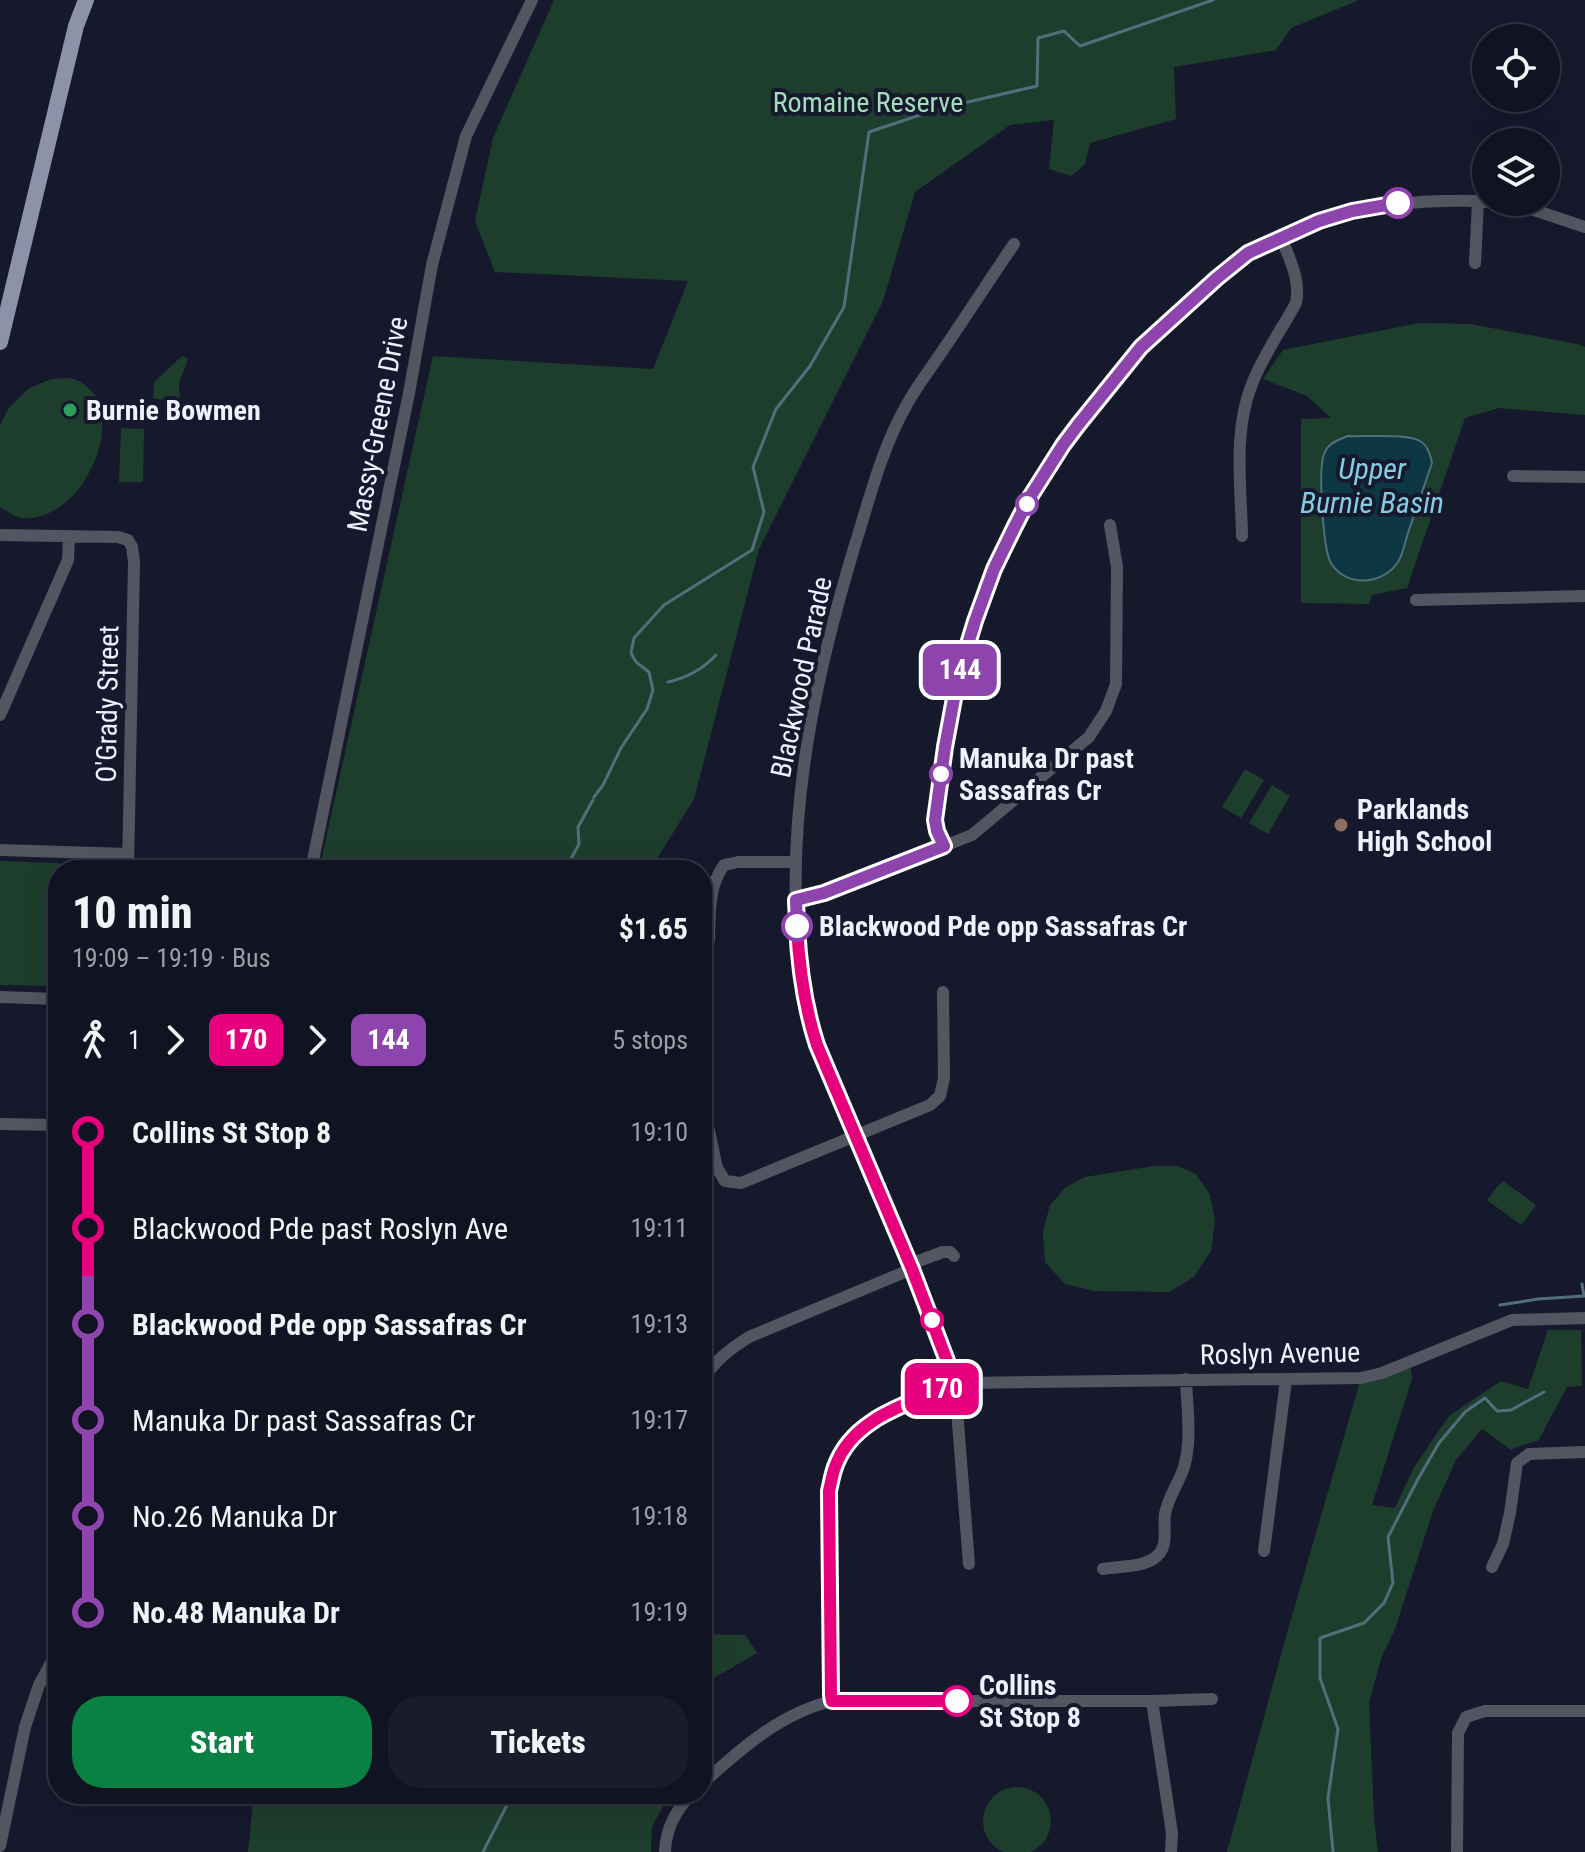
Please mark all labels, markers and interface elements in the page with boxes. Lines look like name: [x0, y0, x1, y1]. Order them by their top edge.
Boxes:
map controls: [1472, 24, 1560, 216]
button: locate: [1472, 24, 1560, 112]
park label: Romaine Reserve: [773, 86, 963, 119]
button: layers: [1472, 128, 1560, 216]
unlabelled marker: [1383, 188, 1413, 218]
street label: Massy-Greene Drive: [340, 314, 415, 535]
place label: Burnie Bowmen: [86, 394, 261, 427]
marker: Burnie Bowmen: [61, 401, 79, 419]
water label: Upper Burnie Basin: [1300, 451, 1444, 520]
unlabelled marker: [1016, 493, 1038, 515]
street label: Blackwood Parade: [764, 574, 839, 781]
street label: O'Grady Street: [90, 625, 125, 783]
line badge: 144: [914, 644, 1006, 696]
text: 144: [939, 653, 981, 686]
place label: Manuka Dr past Sassafras Cr: [959, 742, 1134, 807]
marker: Manuka Dr past Sassafras Cr: [930, 763, 952, 785]
place label: Parklands High School: [1357, 793, 1492, 858]
marker: Parklands High School: [1332, 816, 1350, 834]
text: 10 min: [72, 887, 192, 939]
place label: Blackwood Pde opp Sassafras Cr: [819, 910, 1187, 943]
text: $1.65: [619, 911, 688, 946]
marker: Blackwood Pde opp Sassafras Cr: [782, 911, 812, 941]
text: 19:09 – 19:19 · Bus: [72, 943, 271, 973]
icon: walk: [72, 1018, 116, 1062]
icon: forward: [153, 1018, 197, 1062]
icon: forward: [295, 1018, 339, 1062]
text: 170: [225, 1023, 267, 1056]
text: 144: [367, 1023, 410, 1056]
text: 1: [128, 1025, 141, 1055]
text: 5 stops: [612, 1025, 688, 1055]
text: Collins St Stop 8: [132, 1115, 331, 1150]
text: 19:10: [631, 1117, 688, 1147]
text: Blackwood Pde past Roslyn Ave: [132, 1211, 508, 1246]
text: 19:11: [631, 1213, 688, 1243]
text: Blackwood Pde opp Sassafras Cr: [132, 1307, 527, 1342]
text: 19:13: [631, 1309, 688, 1339]
unlabelled marker: [921, 1309, 943, 1331]
street label: Roslyn Avenue: [1200, 1336, 1360, 1371]
line badge: 170: [896, 1363, 988, 1415]
text: 170: [921, 1372, 963, 1405]
text: Manuka Dr past Sassafras Cr: [132, 1403, 475, 1438]
text: 19:17: [631, 1405, 688, 1435]
text: No.26 Manuka Dr: [132, 1499, 337, 1534]
text: 19:18: [631, 1501, 688, 1531]
text: No.48 Manuka Dr: [132, 1595, 340, 1630]
text: 19:19: [631, 1597, 688, 1627]
place label: Collins St Stop 8: [979, 1669, 1081, 1734]
marker: Collins St Stop 8: [942, 1686, 972, 1716]
button: Start: [72, 1696, 372, 1788]
button: Tickets: [388, 1696, 688, 1788]

